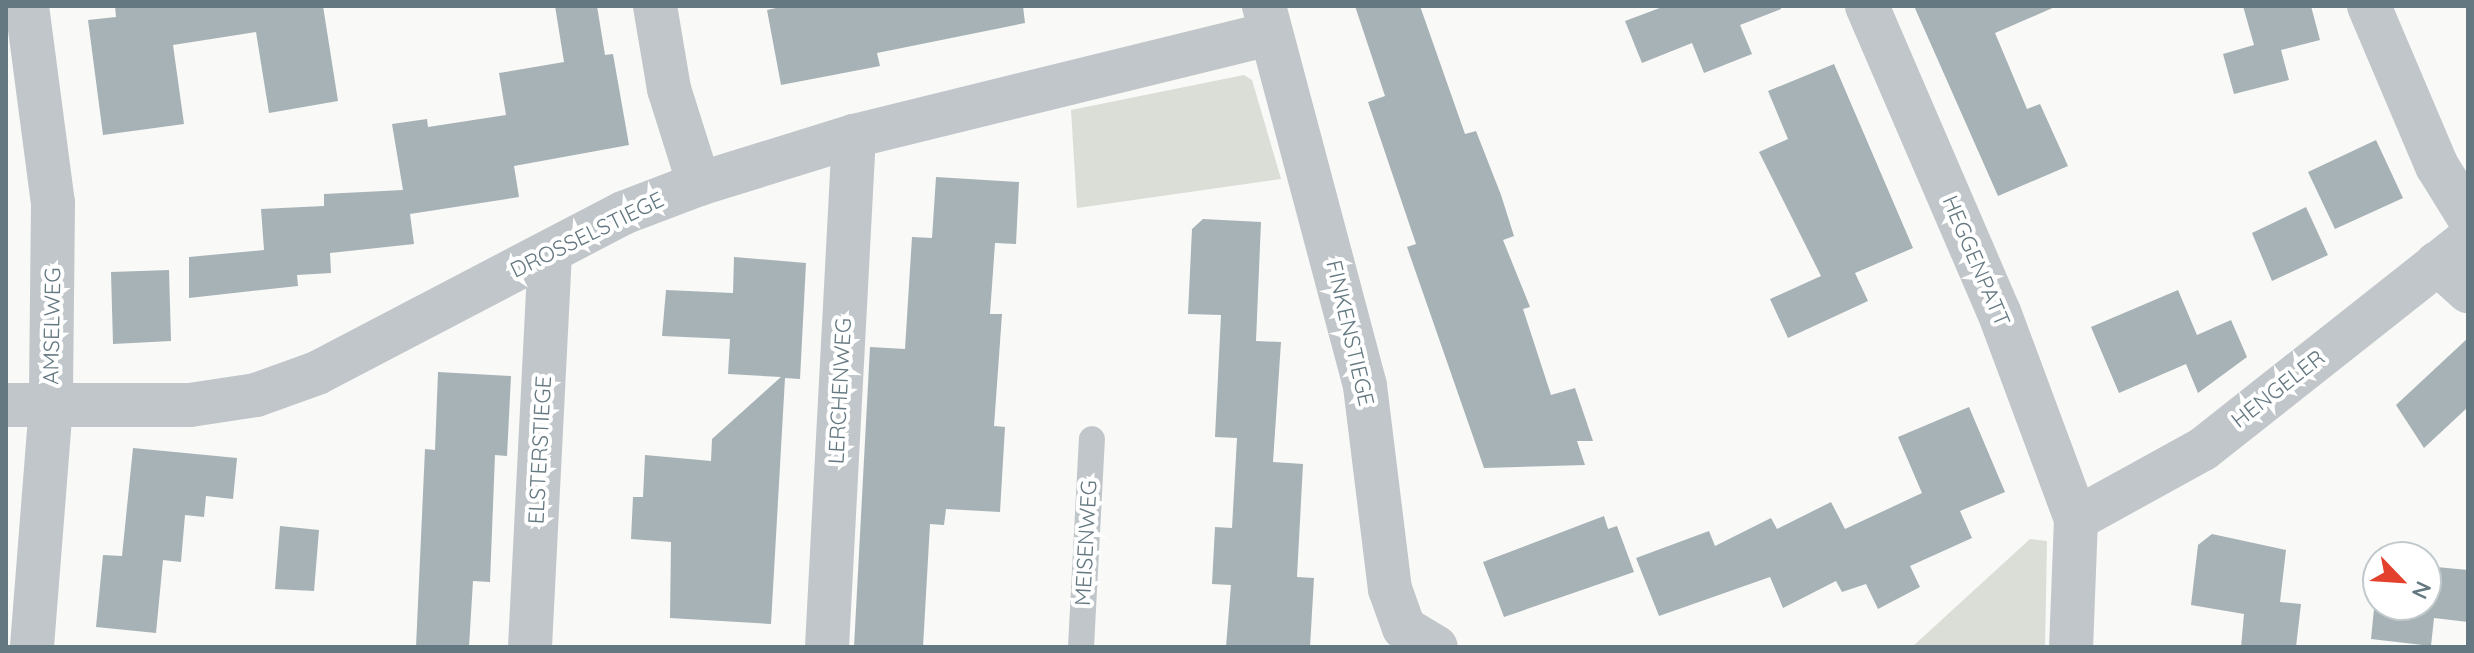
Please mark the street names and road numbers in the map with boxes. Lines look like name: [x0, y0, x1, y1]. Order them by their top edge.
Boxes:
street label: DROSSELSTIEGE: [506, 186, 668, 284]
street label: HEGGENPATT: [1936, 191, 2016, 331]
street label: FINKENSTIEGE: [1320, 258, 1380, 408]
street label: AMSELWEG: [38, 267, 66, 385]
street label: LERCHENWEG: [823, 317, 857, 465]
street label: HENGELER: [2226, 344, 2330, 434]
street label: ELSTERSTIEGE: [523, 375, 557, 525]
street label: MEISENWEG: [1070, 479, 1102, 607]

